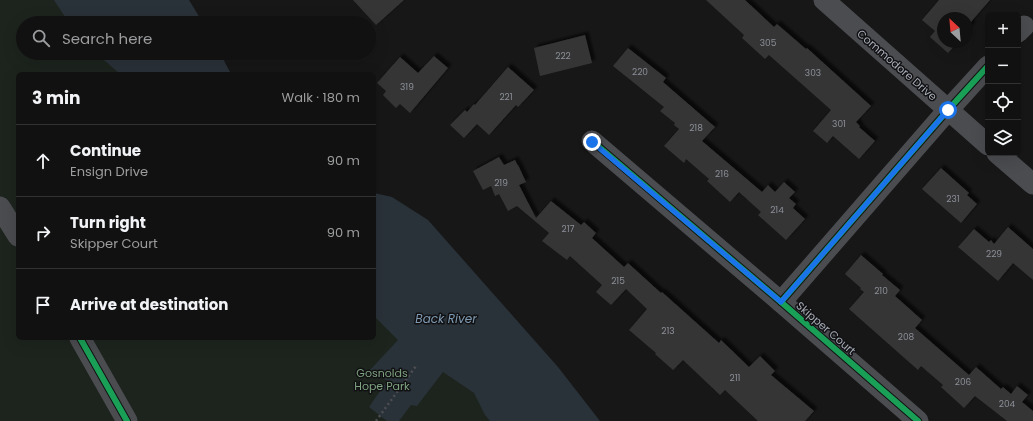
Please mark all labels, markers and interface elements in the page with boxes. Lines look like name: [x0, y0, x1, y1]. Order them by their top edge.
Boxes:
north arrow: [937, 12, 973, 48]
map controls: [985, 12, 1021, 156]
button: +: [985, 12, 1021, 48]
search box: [16, 16, 376, 60]
street label: Commodore Drive: [854, 26, 941, 104]
icon: search: [30, 27, 52, 49]
text: Search here: [62, 28, 152, 49]
house number: 305: [760, 37, 777, 49]
button: −: [985, 48, 1021, 84]
house number: 222: [555, 50, 571, 62]
house number: 220: [632, 66, 648, 78]
house number: 303: [805, 67, 821, 79]
house number: 319: [400, 81, 414, 93]
button: locate: [985, 84, 1021, 120]
text: 3 min: [32, 86, 80, 110]
text: Walk · 180 m: [282, 88, 360, 107]
house number: 221: [499, 91, 513, 103]
route start: [939, 101, 957, 119]
house number: 301: [832, 118, 846, 130]
button: layers: [985, 120, 1021, 156]
house number: 218: [689, 122, 703, 134]
route end: [583, 133, 601, 151]
text: Continue: [70, 140, 141, 161]
icon: ahead: [32, 150, 54, 172]
text: 90 m: [327, 151, 360, 170]
text: Ensign Drive: [70, 162, 148, 181]
house number: 216: [715, 168, 729, 180]
house number: 219: [494, 177, 508, 189]
house number: 231: [946, 193, 960, 205]
house number: 214: [770, 204, 784, 216]
text: Turn right: [70, 212, 146, 233]
icon: right: [32, 222, 54, 244]
text: 90 m: [327, 223, 360, 242]
house number: 217: [562, 223, 575, 235]
text: Skipper Court: [70, 234, 158, 253]
house number: 229: [986, 248, 1002, 260]
house number: 215: [611, 275, 625, 287]
house number: 210: [874, 285, 888, 297]
icon: arrive: [32, 294, 54, 316]
text: Arrive at destination: [70, 294, 228, 315]
street label: Skipper Court: [793, 298, 859, 358]
water label: Back River: [415, 310, 477, 327]
house number: 213: [661, 325, 675, 337]
house number: 208: [898, 331, 915, 343]
park label: Gosnolds Hope Park: [354, 365, 410, 394]
house number: 211: [730, 372, 741, 384]
house number: 206: [955, 376, 972, 388]
house number: 204: [999, 398, 1016, 410]

